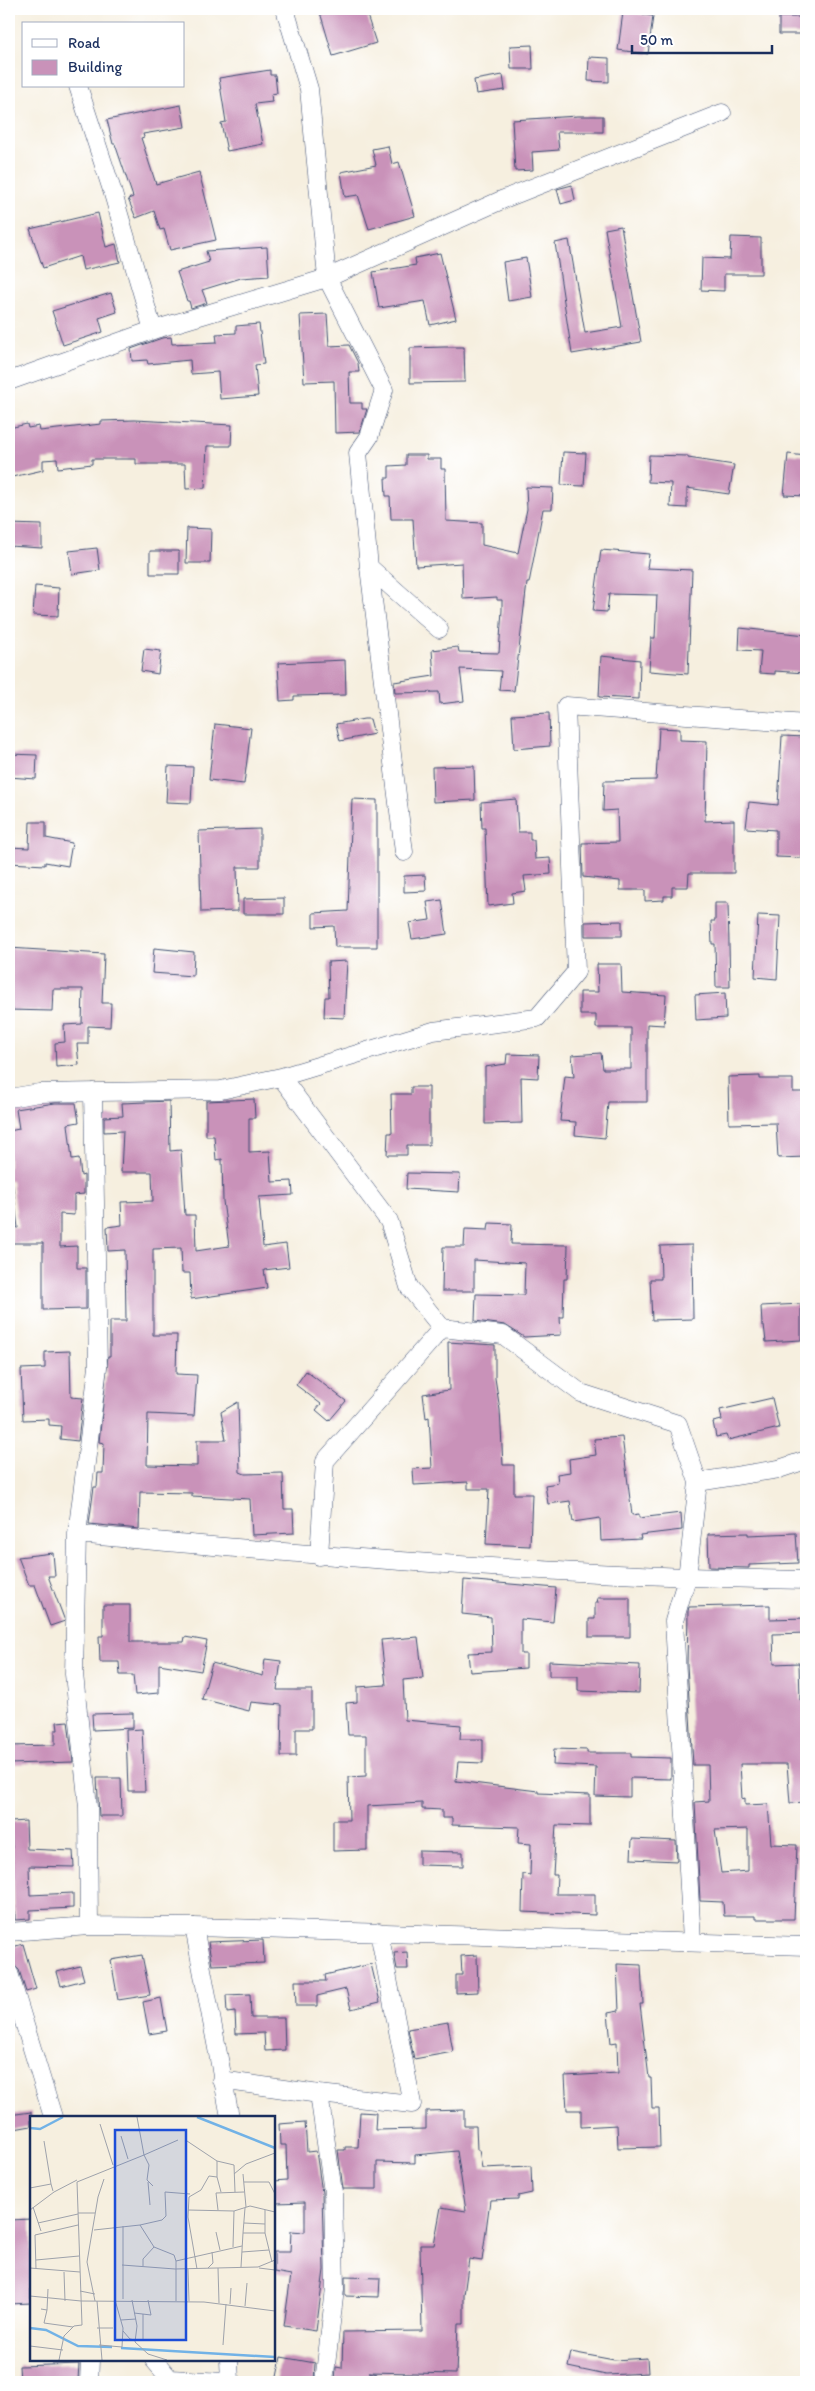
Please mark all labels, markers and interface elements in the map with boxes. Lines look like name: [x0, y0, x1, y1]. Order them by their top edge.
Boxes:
legend: [22, 22, 185, 88]
scale bar: [632, 22, 772, 54]
text: 50 m: [640, 31, 673, 49]
text: Road: [68, 34, 101, 52]
text: Building: [68, 58, 122, 76]
inset map: [30, 2116, 275, 2361]

